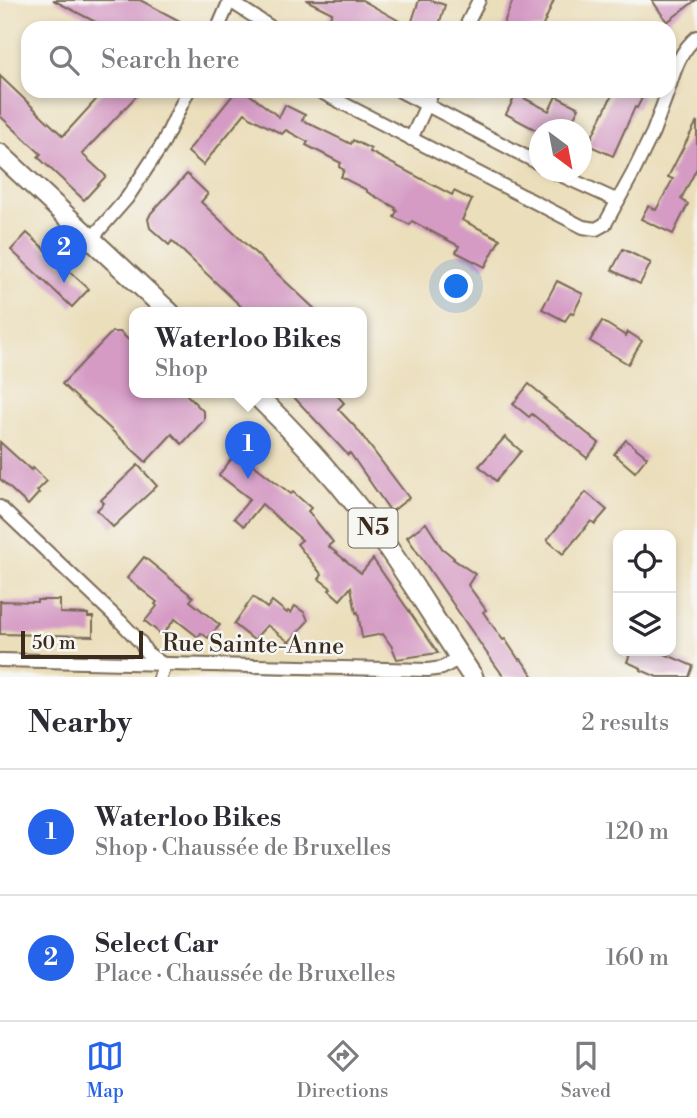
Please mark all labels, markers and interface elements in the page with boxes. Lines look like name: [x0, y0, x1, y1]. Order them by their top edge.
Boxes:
search box: [21, 21, 676, 98]
icon: search: [45, 41, 83, 79]
text: Search here: [101, 44, 240, 76]
north arrow: [529, 119, 592, 182]
pin: 2: [41, 225, 87, 283]
your location: [439, 269, 473, 303]
popup: [129, 307, 367, 398]
text: Waterloo Bikes: [155, 323, 341, 355]
text: Shop: [155, 355, 208, 383]
pin: 1: [225, 421, 271, 479]
road number: N5: [348, 508, 398, 548]
map controls: [613, 530, 676, 656]
button: locate: [613, 530, 676, 593]
button: layers: [613, 593, 676, 656]
scale bar: [21, 628, 144, 660]
street label: Rue Sainte-Anne: [162, 628, 344, 662]
text: 50 m: [32, 631, 76, 655]
text: Nearby: [28, 704, 132, 742]
text: 2 results: [582, 709, 669, 737]
text: Waterloo Bikes: [95, 802, 281, 834]
text: 1: [45, 818, 57, 846]
text: 120 m: [605, 818, 669, 846]
text: Shop · Chaussée de Bruxelles: [95, 834, 391, 862]
text: Select Car: [95, 928, 219, 960]
text: 2: [44, 944, 58, 972]
text: 160 m: [606, 944, 669, 972]
text: Place · Chaussée de Bruxelles: [95, 960, 395, 988]
tab: Map: [86, 1037, 124, 1103]
tab: Directions: [297, 1037, 388, 1103]
tab: Saved: [561, 1037, 611, 1103]

